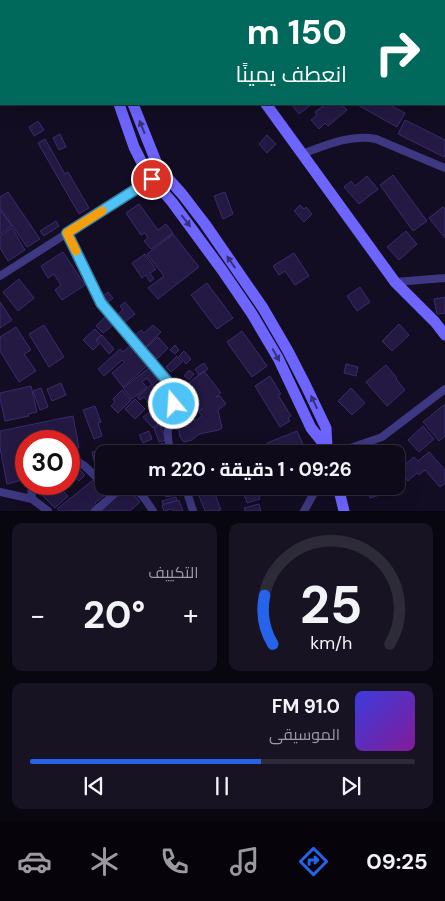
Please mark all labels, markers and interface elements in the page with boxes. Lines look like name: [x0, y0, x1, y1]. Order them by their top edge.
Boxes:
text: 150 m: [247, 9, 347, 55]
icon: right: [365, 20, 430, 85]
text: انعطف يمينًا: [236, 60, 347, 89]
one-way arrow: [138, 120, 145, 135]
pin: [131, 158, 173, 200]
icon: arrive: [138, 165, 166, 193]
one-way arrow: [180, 214, 191, 227]
one-way arrow: [226, 255, 236, 269]
one-way arrow: [272, 348, 280, 363]
position arrow: [147, 377, 199, 429]
one-way arrow: [309, 395, 317, 409]
speed limit sign: 30: [15, 430, 80, 495]
text: 09:26 · 1 دقيقة · 220 m: [148, 457, 352, 482]
text: التكييف: [148, 562, 199, 583]
text: 25: [300, 571, 362, 639]
text: 20°: [83, 590, 145, 640]
text: −: [30, 597, 45, 634]
text: +: [183, 597, 198, 634]
text: km/h: [310, 631, 352, 655]
text: 91.0 FM: [272, 694, 340, 719]
text: الموسيقى: [269, 724, 340, 745]
icon: previous: [80, 772, 108, 800]
icon: pause: [208, 772, 236, 800]
icon: next: [337, 772, 365, 800]
icon: car: [17, 844, 52, 879]
icon: climate: [87, 844, 122, 879]
icon: phone: [157, 844, 192, 879]
icon: music: [227, 844, 262, 879]
icon: directions: [296, 844, 331, 879]
text: 09:25: [366, 847, 428, 876]

